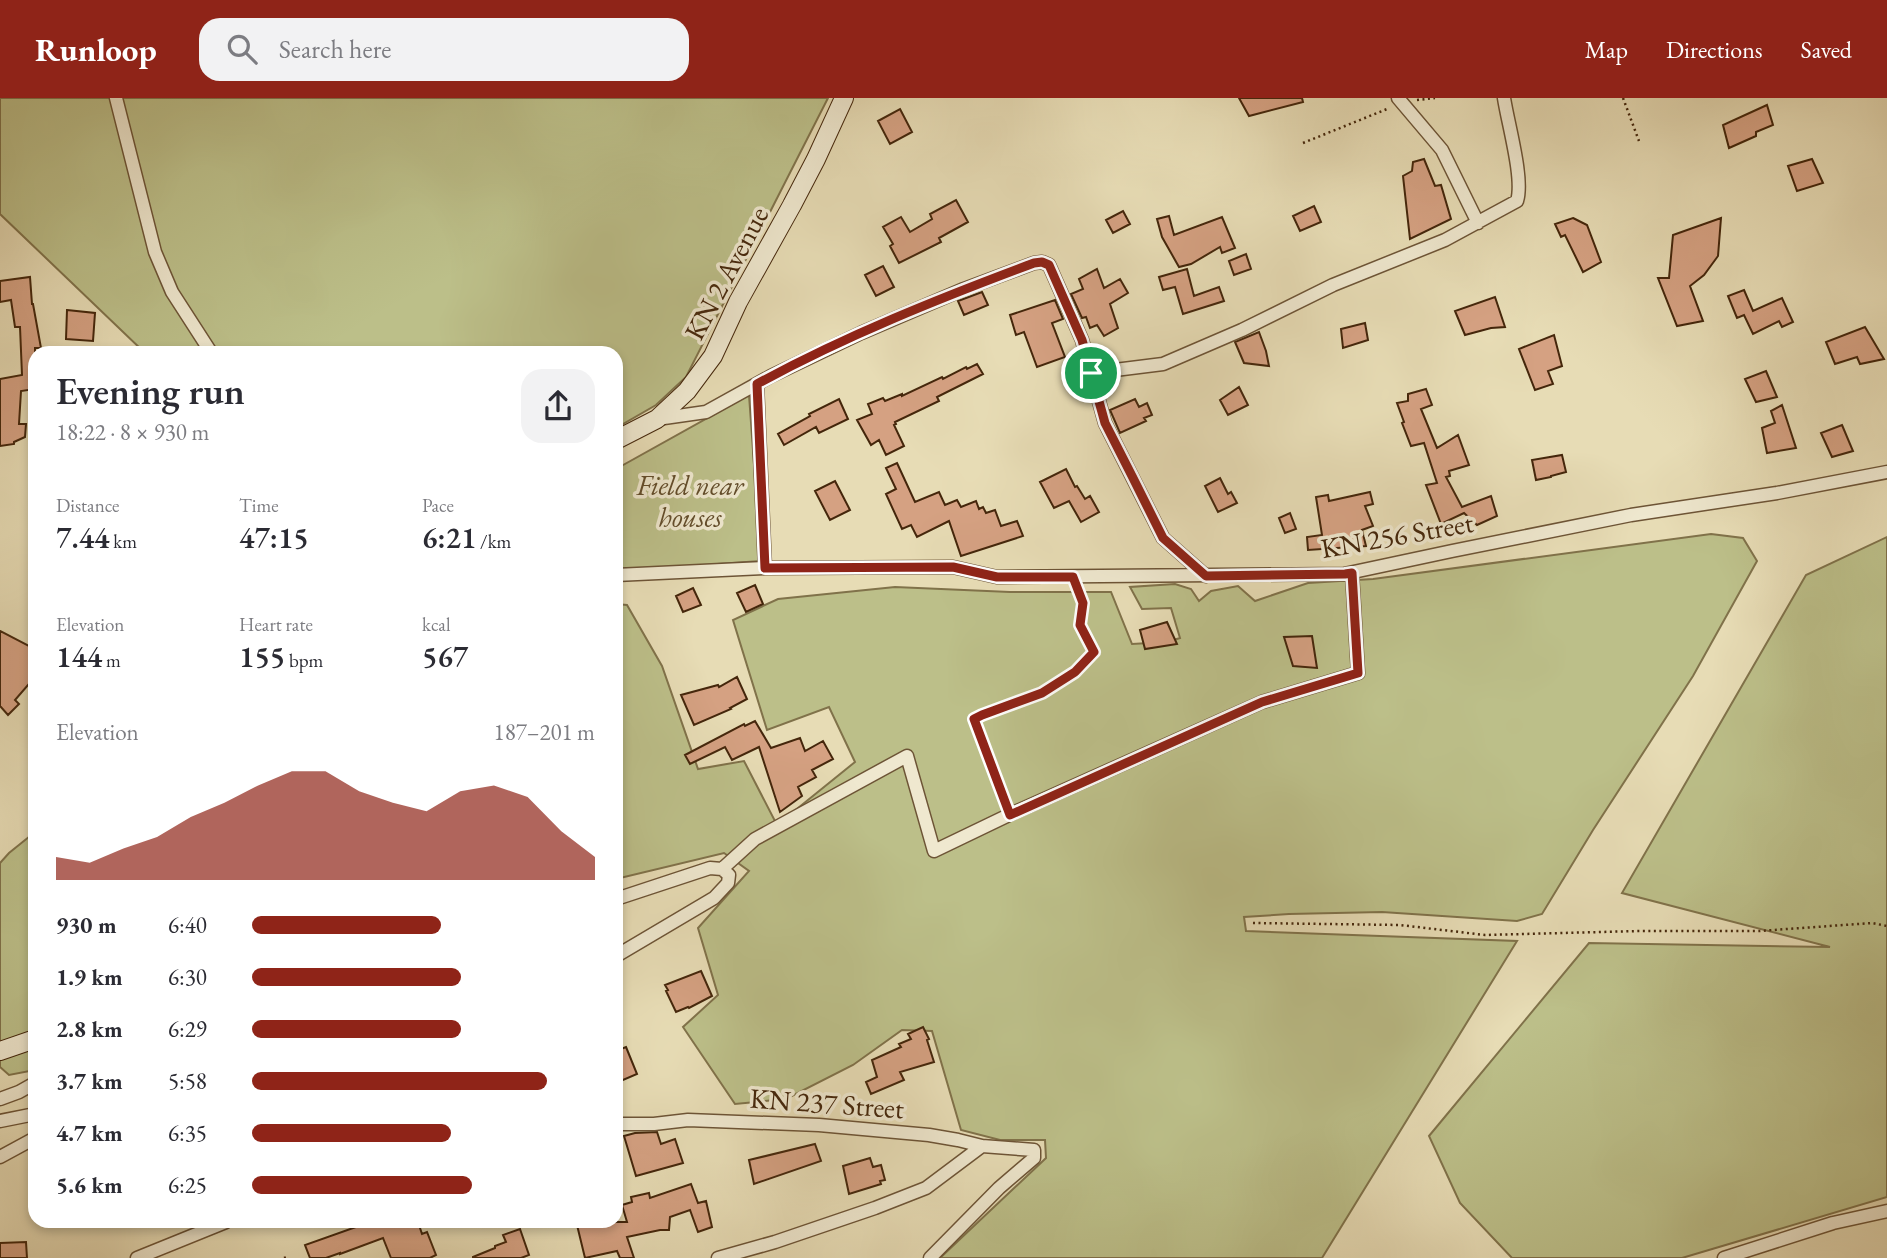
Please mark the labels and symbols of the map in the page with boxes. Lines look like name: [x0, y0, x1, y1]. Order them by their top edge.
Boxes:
street label: KN 2 Avenue: [676, 200, 776, 346]
pin: [1061, 343, 1121, 403]
park label: Field near houses: [636, 467, 745, 535]
street label: KN 256 Street: [1318, 504, 1476, 566]
street label: KN 237 Street: [749, 1080, 905, 1126]

